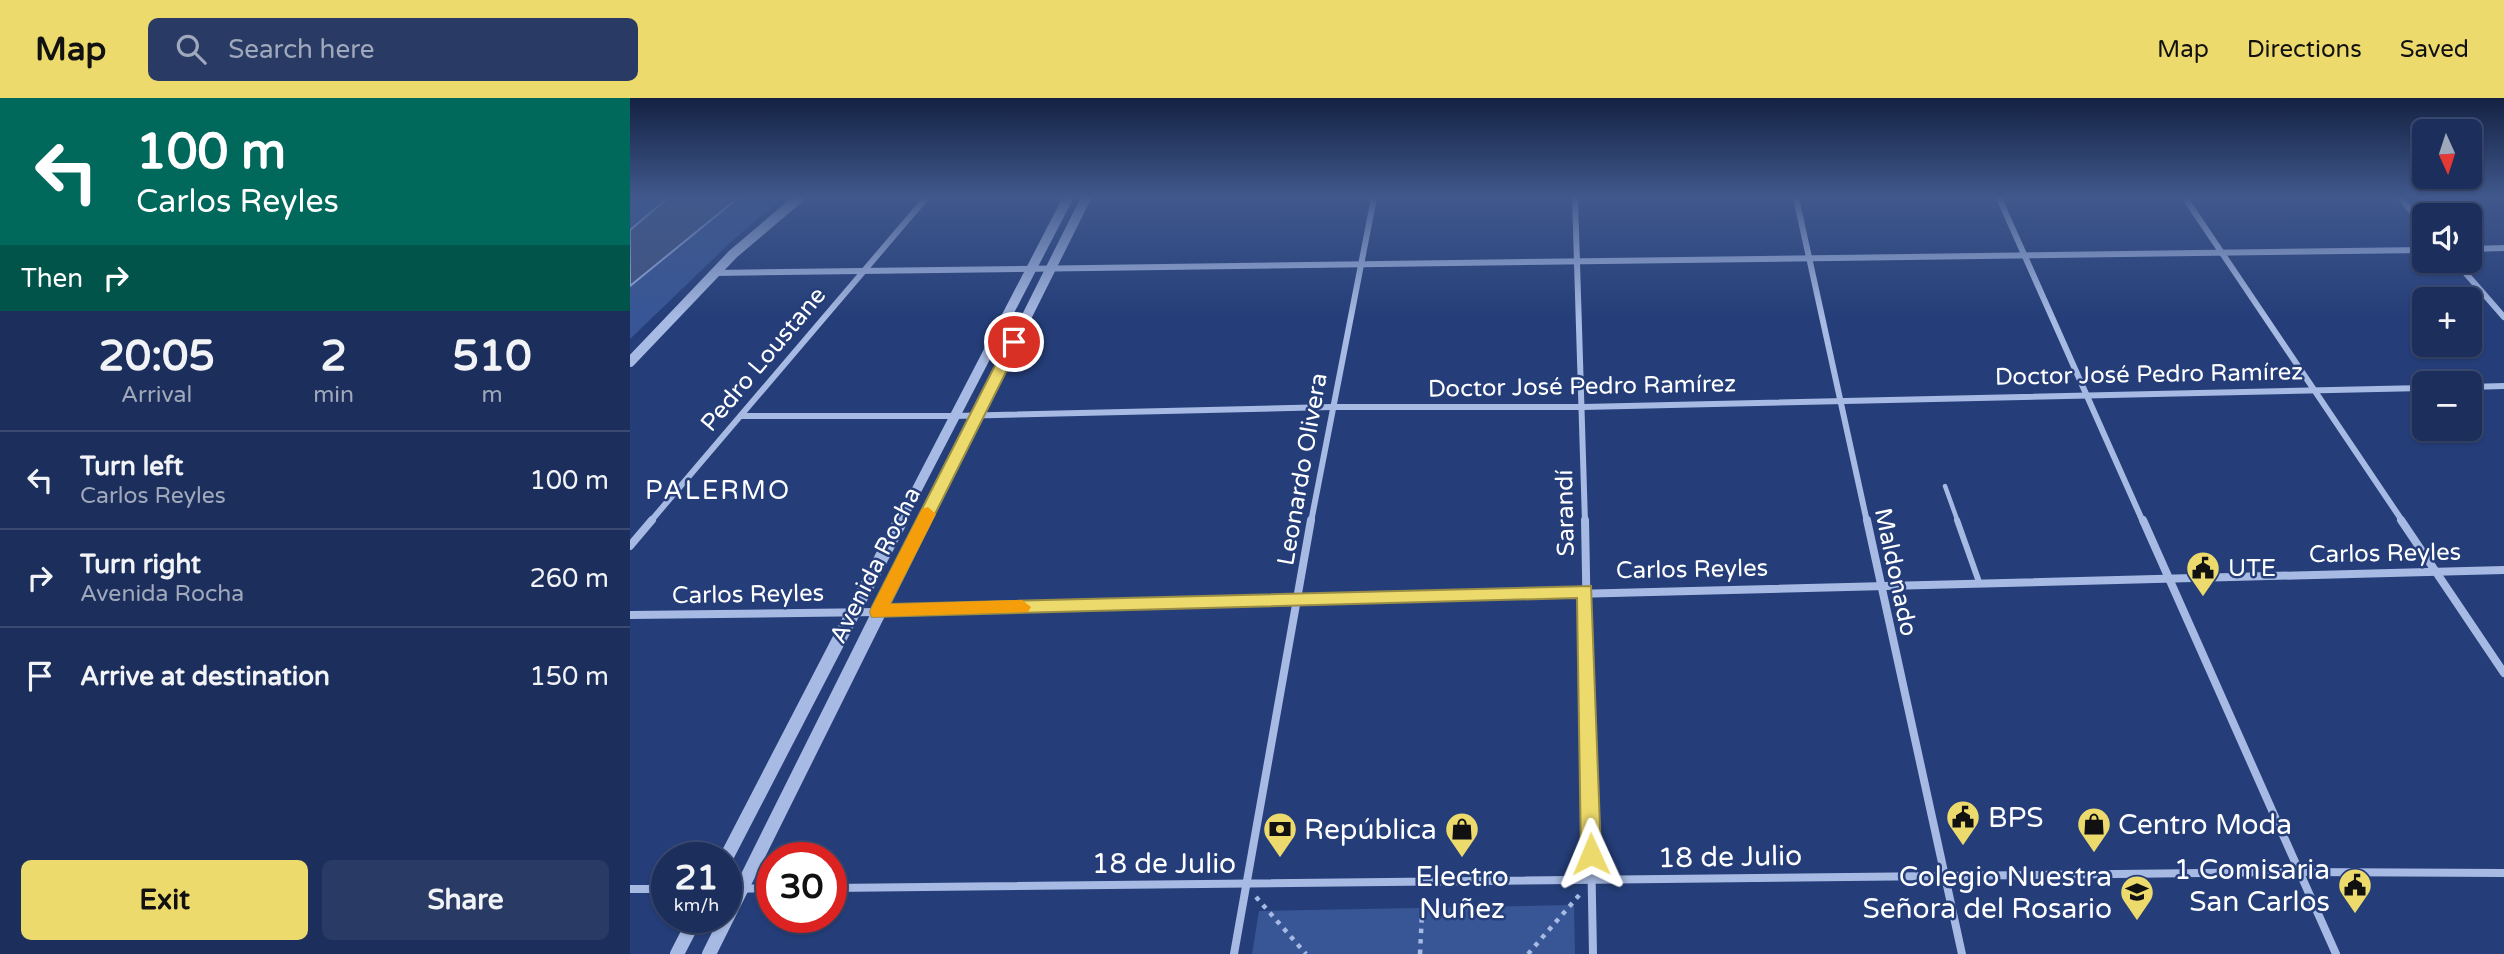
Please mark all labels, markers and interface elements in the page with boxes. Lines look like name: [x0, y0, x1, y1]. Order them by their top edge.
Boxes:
search box: [148, 18, 638, 81]
text: Map: [35, 30, 106, 69]
icon: search: [172, 30, 210, 68]
text: Search here: [228, 34, 374, 65]
text: Map: [2157, 35, 2209, 64]
text: Directions: [2247, 35, 2362, 64]
text: Saved: [2400, 35, 2469, 64]
north arrow: [2412, 119, 2482, 189]
map controls: [2412, 119, 2482, 441]
text: 100 m: [136, 123, 286, 182]
icon: left: [21, 126, 112, 217]
text: Carlos Reyles: [136, 183, 339, 221]
button: sound: [2412, 203, 2482, 273]
icon: right: [97, 259, 135, 297]
text: Then: [21, 263, 83, 294]
street label: Pedro Loustane: [695, 281, 832, 437]
button: +: [2412, 287, 2482, 357]
pin: [984, 312, 1044, 372]
icon: arrive: [995, 323, 1033, 361]
text: 20:05: [98, 331, 215, 382]
text: 2: [320, 331, 347, 382]
text: 510: [452, 331, 532, 382]
street label: Doctor José Pedro Ramírez: [1995, 357, 2303, 392]
street label: Doctor José Pedro Ramírez: [1428, 369, 1736, 404]
street label: Leonardo Olivera: [1271, 371, 1334, 568]
button: −: [2412, 371, 2482, 441]
text: Arrival: [121, 381, 192, 409]
text: min: [313, 381, 354, 409]
text: m: [481, 381, 503, 409]
text: Turn left: [80, 451, 183, 482]
icon: left: [21, 461, 59, 499]
text: 100 m: [529, 465, 609, 496]
street label: Sarandí: [1550, 469, 1581, 557]
district label: PALERMO: [645, 475, 791, 506]
text: Carlos Reyles: [80, 482, 226, 510]
street label: Avenida Rocha: [824, 482, 927, 648]
street label: Maldonado: [1868, 505, 1923, 639]
street label: Carlos Reyles: [2309, 538, 2461, 569]
text: Turn right: [80, 549, 201, 580]
public building icon: UTE: [2184, 549, 2222, 598]
street label: Carlos Reyles: [1616, 554, 1768, 585]
place label: UTE: [2228, 554, 2276, 583]
icon: right: [21, 559, 59, 597]
text: 260 m: [529, 563, 609, 594]
street label: Carlos Reyles: [672, 579, 824, 610]
text: Avenida Rocha: [80, 580, 244, 608]
icon: arrive: [21, 657, 59, 695]
text: Arrive at destination: [80, 661, 330, 692]
text: 150 m: [529, 661, 609, 692]
public building icon: BPS: [1944, 798, 1982, 847]
place label: BPS: [1988, 801, 2043, 835]
shop icon: Centro Moda: [2075, 805, 2113, 854]
place label: Centro Moda: [2118, 808, 2292, 842]
bank icon: República: [1261, 810, 1299, 859]
shop icon: Electro Nuñez: [1443, 810, 1481, 859]
place label: República: [1304, 813, 1437, 847]
position arrow: [1554, 817, 1628, 891]
street label: 18 de Julio: [1658, 839, 1802, 875]
speed limit sign: 30: [756, 842, 847, 933]
street label: 18 de Julio: [1092, 847, 1236, 881]
place label: 1 Comisaria San Carlos: [2174, 853, 2330, 919]
text: 21: [675, 857, 718, 899]
button: Exit: [21, 860, 308, 940]
button: Share: [322, 860, 609, 940]
place label: Electro Nuñez: [1415, 860, 1509, 926]
place label: Colegio Nuestra Señora del Rosario: [1862, 860, 2112, 926]
public building icon: 1 Comisaria San Carlos: [2336, 866, 2374, 915]
school or university icon: Colegio Nuestra Señora del Rosario: [2118, 873, 2156, 922]
text: km/h: [674, 894, 719, 916]

